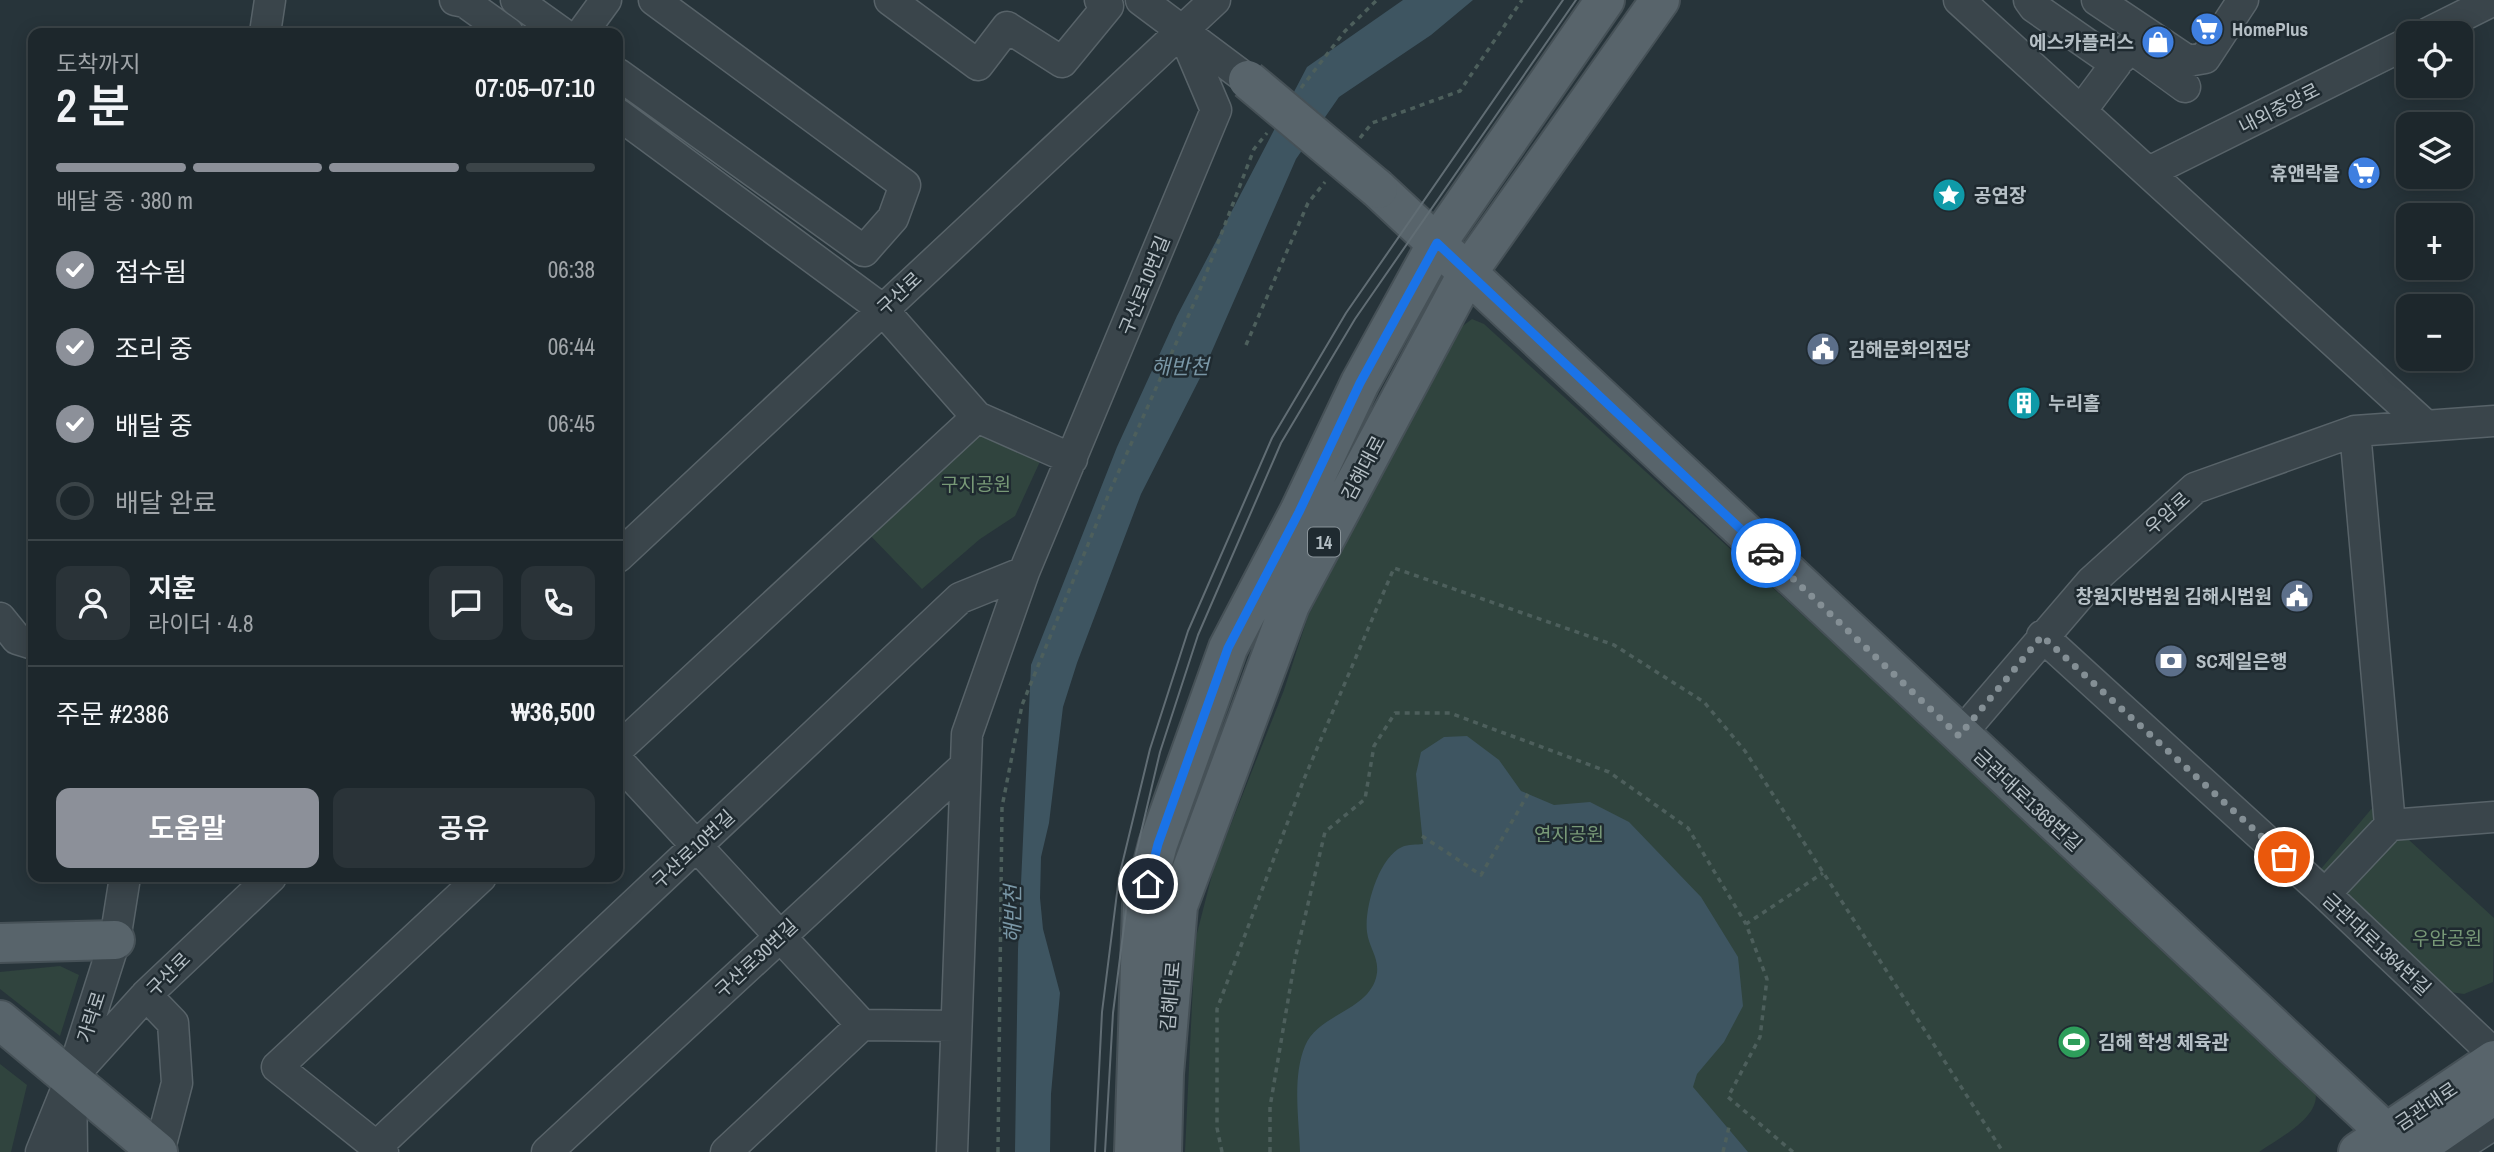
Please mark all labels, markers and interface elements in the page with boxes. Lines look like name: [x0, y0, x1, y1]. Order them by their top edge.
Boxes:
supermarket icon: HomePlus: [2188, 10, 2226, 48]
place label: HomePlus: [2232, 16, 2308, 42]
map controls: [2396, 21, 2473, 371]
button: locate: [2396, 21, 2473, 98]
shop icon: 에스카플러스: [2139, 23, 2177, 61]
place label: 에스카플러스: [2029, 29, 2134, 55]
text: 도착까지: [56, 48, 141, 79]
text: 07:05–07:10: [475, 70, 595, 105]
text: 2 분: [56, 74, 130, 136]
street label: 내외중앙로: [2234, 77, 2324, 139]
button: layers: [2396, 112, 2473, 189]
supermarket icon: 휴앤락몰: [2345, 154, 2383, 192]
place label: 휴앤락몰: [2270, 160, 2340, 186]
place icon: 공연장: [1930, 176, 1968, 214]
place label: 공연장: [1974, 182, 2026, 208]
text: 배달 중 · 380 m: [56, 185, 193, 216]
button: +: [2396, 203, 2473, 280]
street label: 구산로10번길: [1112, 232, 1176, 338]
icon: check: [56, 251, 94, 289]
text: 접수됨: [115, 254, 187, 289]
text: 06:38: [548, 254, 595, 285]
street label: 구산로: [871, 266, 927, 320]
button: −: [2396, 294, 2473, 371]
icon: check: [56, 328, 94, 366]
public building icon: 김해문화의전당: [1804, 330, 1842, 368]
text: 조리 중: [115, 331, 193, 366]
text: 06:44: [548, 331, 595, 362]
place label: 김해문화의전당: [1848, 336, 1971, 362]
water label: 해반천: [1151, 352, 1212, 381]
building icon: 누리홀: [2005, 384, 2043, 422]
place label: 누리홀: [2048, 390, 2100, 416]
icon: check: [56, 405, 94, 443]
text: 배달 중: [115, 408, 193, 443]
text: 06:45: [548, 408, 595, 439]
street label: 김해대로: [1335, 431, 1391, 505]
park label: 구지공원: [941, 471, 1011, 497]
text: 배달 완료: [115, 485, 217, 520]
street label: 우암로: [2139, 486, 2195, 540]
courier: [1731, 518, 1801, 588]
road number: 14: [1308, 528, 1340, 556]
icon: car: [1747, 534, 1785, 572]
button: person: [56, 566, 130, 640]
button: chat: [429, 566, 503, 640]
button: phone: [521, 566, 595, 640]
text: 지훈: [148, 570, 196, 605]
public building icon: 창원지방법원 김해시법원: [2278, 577, 2316, 615]
place label: 창원지방법원 김해시법원: [2075, 583, 2272, 609]
text: 라이더 · 4.8: [148, 608, 253, 639]
bank icon: SC제일은행: [2152, 642, 2190, 680]
place label: SC제일은행: [2196, 648, 2288, 674]
text: ₩36,500: [511, 694, 595, 729]
text: 주문 #2386: [56, 696, 169, 731]
street label: 금관대로1368번길: [1968, 743, 2088, 857]
button: 도움말: [56, 788, 319, 868]
button: 공유: [333, 788, 595, 868]
street label: 구산로10번길: [646, 804, 740, 894]
park label: 연지공원: [1534, 821, 1604, 847]
pin: [2254, 827, 2314, 887]
icon: bag: [2265, 838, 2303, 876]
pin: [1118, 854, 1178, 914]
icon: home: [1129, 865, 1167, 903]
water label: 해반천: [998, 882, 1027, 943]
street label: 금관대로1364번길: [2317, 887, 2437, 1001]
street label: 구산로30번길: [709, 913, 803, 1003]
park label: 우암공원: [2412, 925, 2482, 951]
street label: 구산로: [140, 946, 196, 1002]
street label: 김해대로: [1154, 960, 1186, 1032]
street label: 가락로: [71, 988, 111, 1046]
sports icon: 김해 학생 체육관: [2055, 1023, 2093, 1061]
place label: 김해 학생 체육관: [2098, 1029, 2230, 1055]
street label: 금관대로: [2390, 1076, 2462, 1136]

